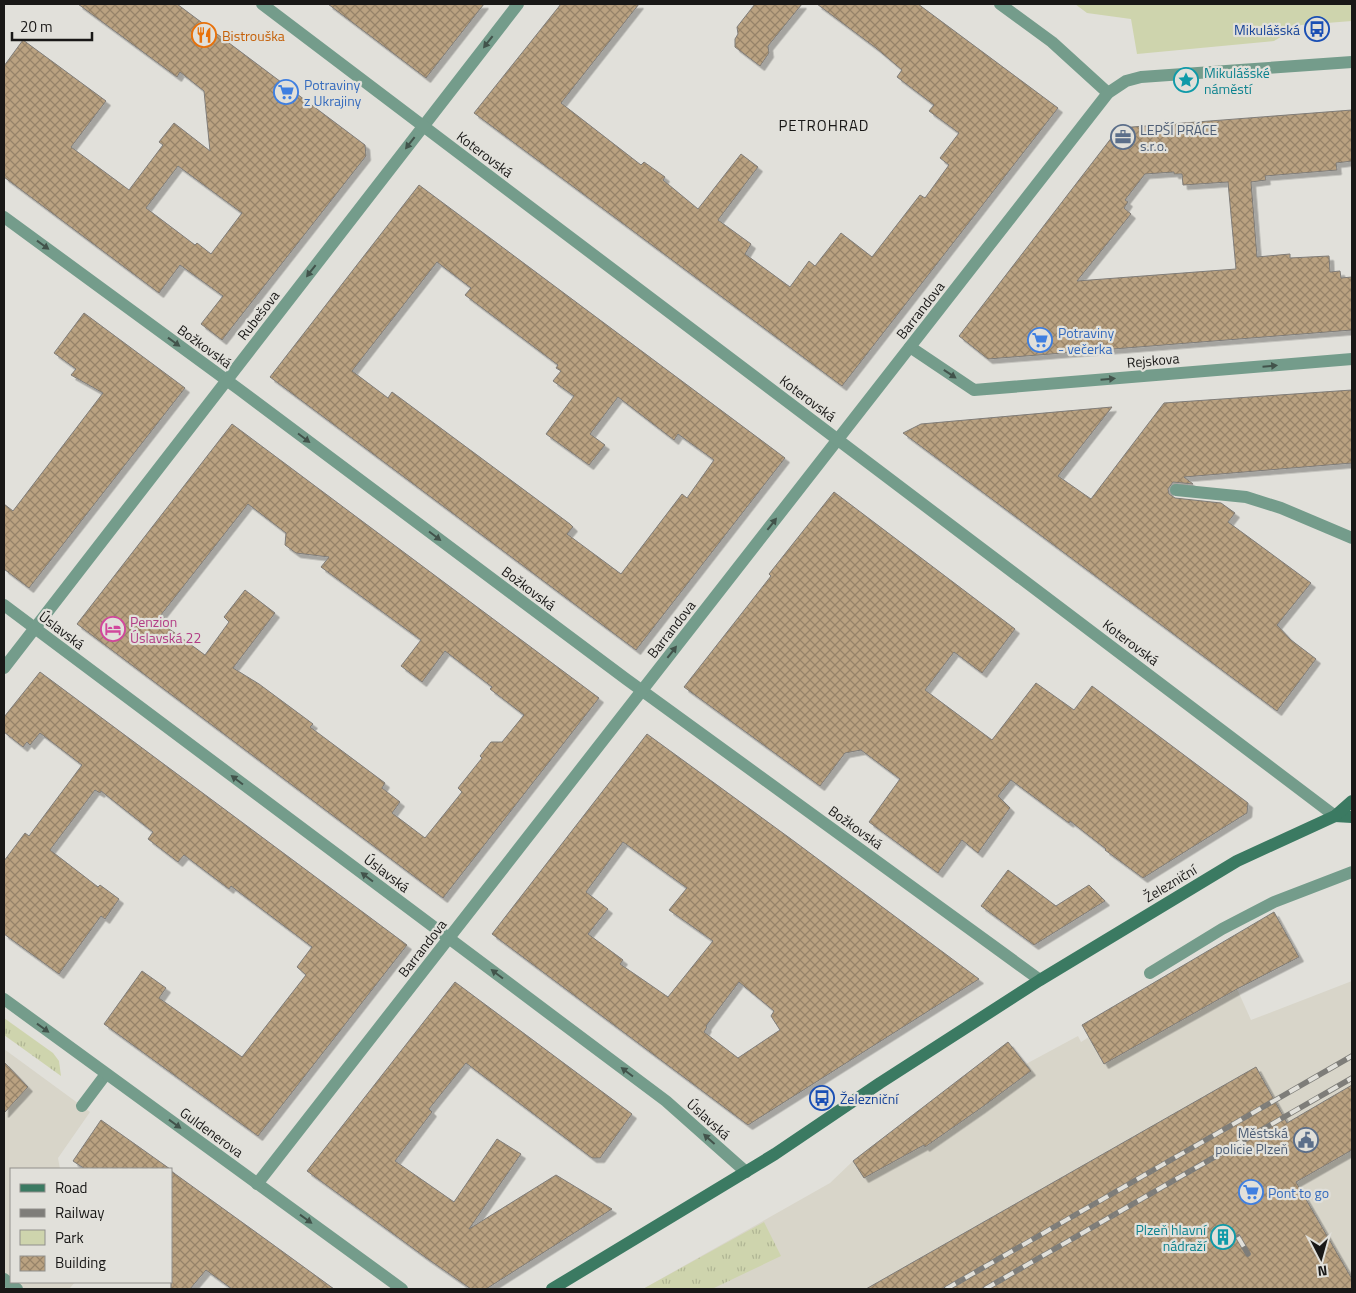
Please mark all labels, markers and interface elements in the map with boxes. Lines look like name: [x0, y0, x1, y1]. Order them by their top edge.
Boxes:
scale bar: [12, 10, 92, 42]
text: 20 m: [20, 15, 53, 38]
bus stop icon: Mikulášská: [1304, 16, 1330, 42]
place label: Mikulášská: [1234, 19, 1300, 40]
restaurant icon: Bistrouška: [191, 22, 217, 48]
place label: Bistrouška: [222, 25, 285, 46]
one-way arrow: [483, 35, 494, 48]
place label: Mikulášské náměstí: [1204, 62, 1270, 99]
place icon: Mikulášské náměstí: [1173, 67, 1199, 93]
place label: Potraviny z Ukrajiny: [304, 74, 362, 111]
supermarket icon: Potraviny z Ukrajiny: [273, 79, 299, 105]
district label: PETROHRAD: [778, 114, 870, 137]
place label: LEPŠÍ PRÁCE s.r.o.: [1140, 119, 1217, 156]
office icon: LEPŠÍ PRÁCE s.r.o.: [1110, 124, 1136, 150]
street label: Koterovská: [452, 126, 518, 182]
one-way arrow: [405, 136, 416, 149]
one-way arrow: [36, 240, 49, 251]
one-way arrow: [306, 264, 316, 278]
street label: Barrandova: [891, 277, 949, 343]
street label: Rubešova: [232, 286, 284, 344]
street label: Božkovská: [173, 319, 237, 373]
place label: Potraviny - večerka: [1058, 322, 1115, 359]
supermarket icon: Potraviny - večerka: [1027, 327, 1053, 353]
one-way arrow: [167, 337, 181, 347]
street label: Rejskova: [1126, 347, 1180, 373]
one-way arrow: [1262, 362, 1278, 370]
one-way arrow: [944, 369, 957, 379]
street label: Koterovská: [775, 370, 841, 426]
one-way arrow: [1100, 375, 1116, 383]
one-way arrow: [297, 433, 310, 444]
one-way arrow: [766, 518, 777, 531]
one-way arrow: [428, 531, 442, 541]
street label: Božkovská: [498, 561, 560, 615]
street label: Barrandova: [642, 596, 700, 662]
street label: Úslavská: [35, 606, 89, 654]
place label: Penzion Úslavská 22: [130, 611, 201, 648]
street label: Koterovská: [1098, 614, 1164, 670]
hotel icon: Penzion Úslavská 22: [100, 616, 126, 642]
one-way arrow: [666, 646, 677, 659]
one-way arrow: [231, 774, 244, 785]
street label: Božkovská: [824, 800, 888, 854]
street label: Úslavská: [360, 849, 414, 897]
street label: Železniční: [1140, 858, 1201, 907]
one-way arrow: [360, 872, 374, 882]
street label: Barrandova: [393, 915, 451, 981]
one-way arrow: [491, 969, 504, 980]
one-way arrow: [36, 1023, 50, 1033]
one-way arrow: [621, 1066, 634, 1077]
bus stop icon: Železniční: [809, 1085, 835, 1111]
place label: Železniční: [840, 1088, 899, 1109]
street label: Úslavská: [682, 1094, 736, 1144]
street label: Guldenerova: [176, 1102, 248, 1162]
one-way arrow: [168, 1119, 181, 1129]
place label: Městská policie Plzeň: [1215, 1122, 1288, 1159]
public building icon: Městská policie Plzeň: [1293, 1127, 1319, 1153]
one-way arrow: [704, 1133, 716, 1145]
legend: [10, 1168, 172, 1283]
text: Road: [55, 1176, 87, 1199]
supermarket icon: Pont to go: [1238, 1179, 1264, 1205]
place label: Pont to go: [1268, 1182, 1329, 1203]
text: Railway: [55, 1201, 105, 1224]
one-way arrow: [299, 1214, 313, 1224]
place label: Plzeň hlavní nádraží: [1135, 1219, 1207, 1256]
building icon: Plzeň hlavní nádraží: [1210, 1224, 1236, 1250]
text: Park: [55, 1226, 84, 1249]
north arrow: [1296, 1233, 1346, 1283]
text: Building: [55, 1251, 106, 1274]
text: N: [1316, 1260, 1328, 1282]

